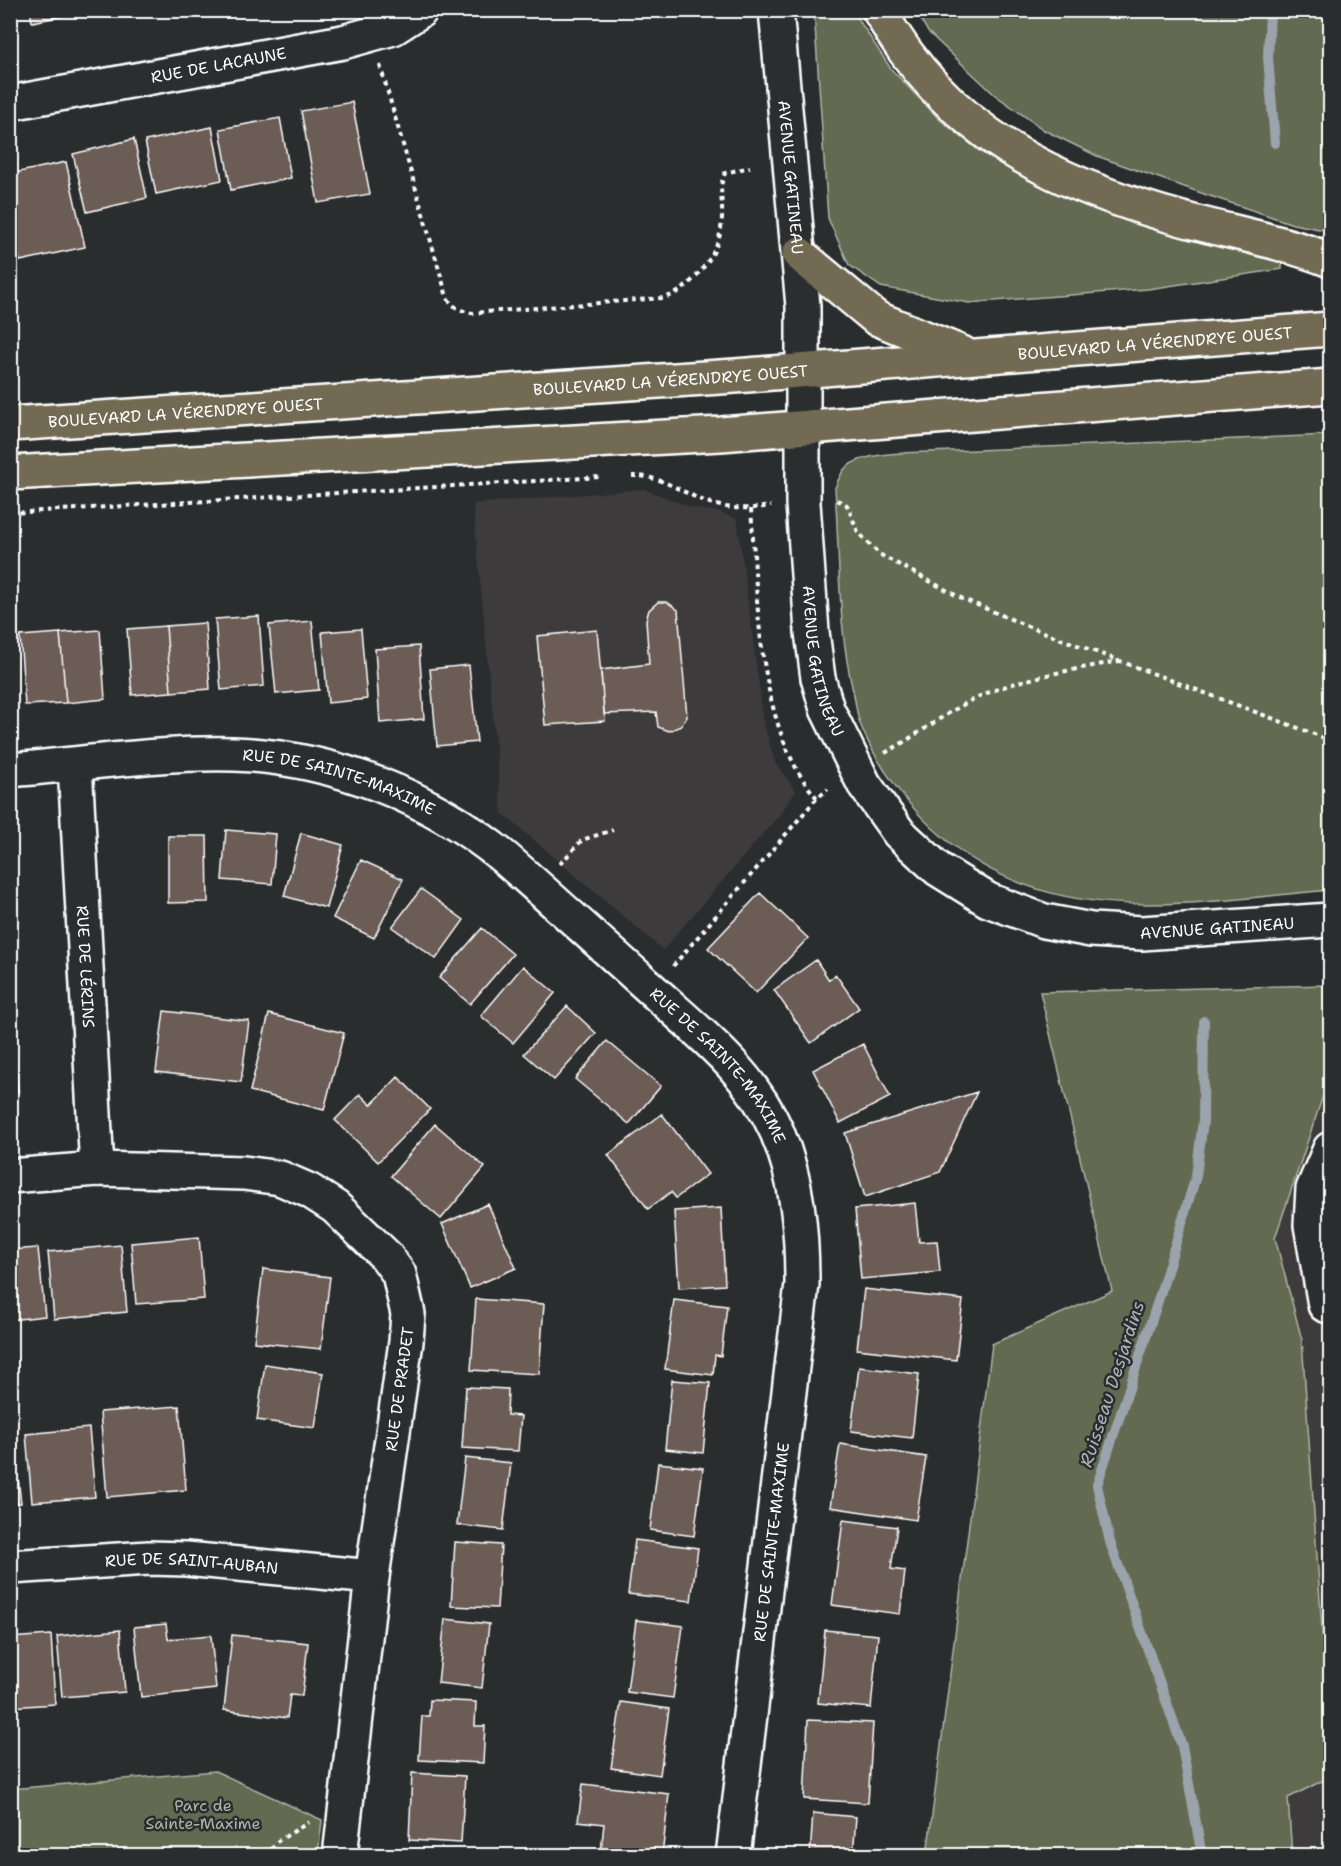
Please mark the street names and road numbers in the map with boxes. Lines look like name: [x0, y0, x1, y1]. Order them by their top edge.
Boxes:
street label: RUE DE LACAUNE: [149, 43, 288, 88]
street label: AVENUE GATINEAU: [773, 99, 808, 255]
street label: BOULEVARD LA VÉRENDRYE OUEST: [1017, 322, 1293, 365]
street label: BOULEVARD LA VÉRENDRYE OUEST: [533, 360, 809, 400]
street label: BOULEVARD LA VÉRENDRYE OUEST: [48, 393, 324, 432]
street label: AVENUE GATINEAU: [798, 585, 849, 740]
street label: RUE DE SAINTE-MAXIME: [242, 744, 439, 820]
street label: RUE DE LÉRINS: [72, 905, 99, 1029]
street label: AVENUE GATINEAU: [1139, 912, 1295, 944]
street label: RUE DE SAINTE-MAXIME: [645, 983, 791, 1146]
street label: RUE DE PRADET: [380, 1325, 419, 1453]
street label: RUE DE SAINTE-MAXIME: [749, 1441, 794, 1643]
street label: RUE DE SAINT-AUBAN: [104, 1548, 279, 1579]

